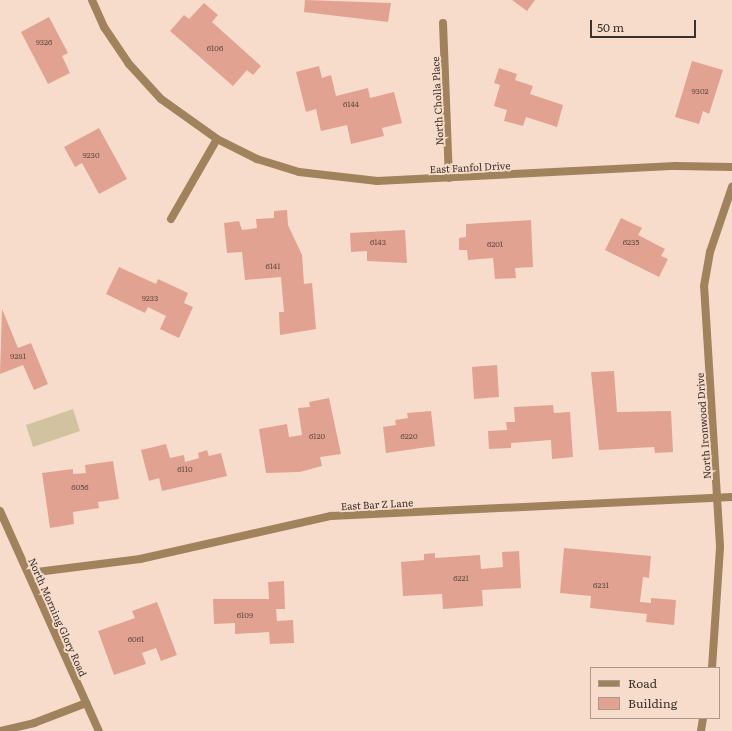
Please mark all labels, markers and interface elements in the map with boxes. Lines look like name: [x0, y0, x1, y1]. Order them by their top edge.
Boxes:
scale bar: [592, 12, 698, 38]
text: 50 m: [597, 18, 624, 36]
house number: 9326: [36, 37, 52, 47]
house number: 6106: [207, 43, 223, 53]
street label: North Cholla Place: [429, 56, 445, 146]
house number: 9302: [691, 86, 709, 96]
house number: 6144: [343, 99, 359, 109]
house number: 9230: [82, 150, 100, 160]
street label: East Fanfol Drive: [429, 159, 511, 175]
house number: 6143: [370, 237, 386, 247]
house number: 6235: [623, 237, 639, 247]
house number: 6201: [487, 239, 503, 249]
house number: 6141: [266, 261, 280, 271]
house number: 9233: [142, 293, 158, 303]
house number: 9281: [10, 351, 26, 361]
street label: North Ironwood Drive: [693, 373, 713, 479]
house number: 6120: [309, 431, 325, 441]
house number: 6220: [400, 431, 418, 441]
house number: 6110: [177, 464, 193, 474]
house number: 6056: [71, 482, 89, 492]
street label: East Bar Z Lane: [340, 496, 414, 512]
street label: North Morning Glory Road: [26, 556, 90, 678]
house number: 6221: [453, 573, 469, 583]
house number: 6231: [593, 580, 609, 590]
house number: 6109: [237, 610, 253, 620]
house number: 6061: [128, 634, 144, 644]
legend: [590, 667, 720, 719]
text: Road: [628, 674, 657, 692]
text: Building: [628, 694, 677, 712]

